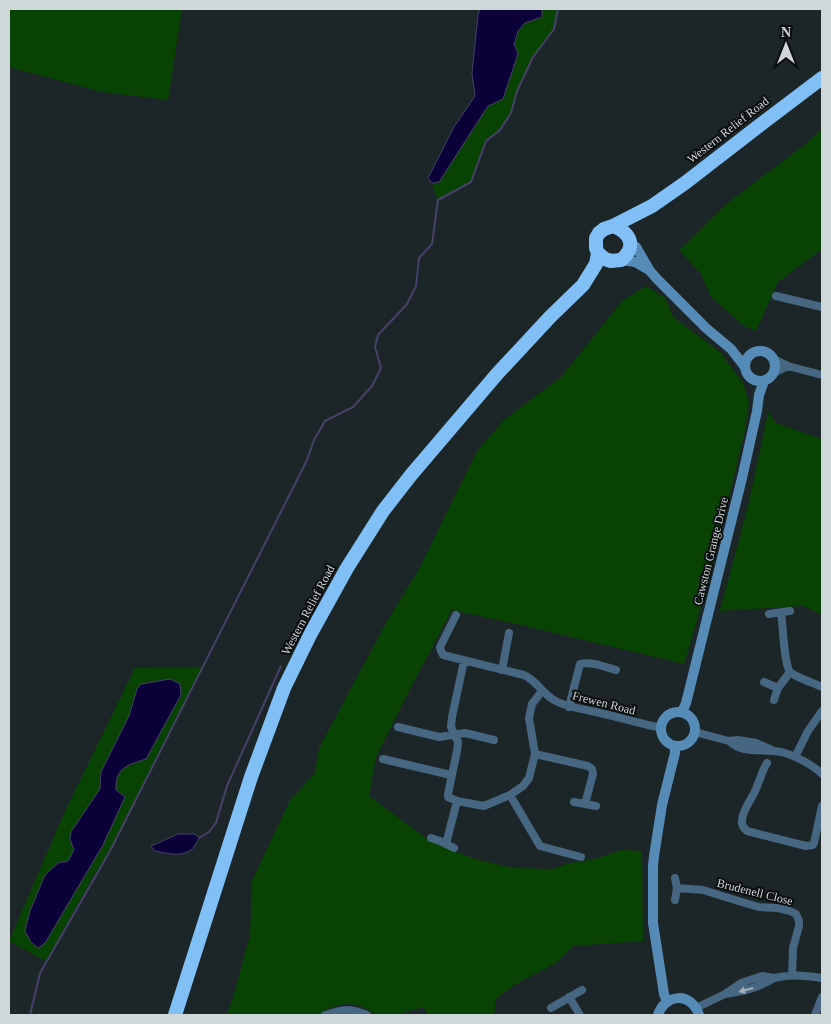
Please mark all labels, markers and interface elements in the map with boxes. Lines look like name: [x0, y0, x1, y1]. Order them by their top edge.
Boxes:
north arrow: [761, 20, 811, 70]
text: N: [781, 25, 791, 40]
street label: Western Relief Road: [684, 94, 772, 166]
street label: Cawston Grange Drive: [691, 496, 731, 606]
street label: Western Relief Road: [278, 563, 338, 657]
street label: Frewen Road: [571, 688, 637, 718]
street label: Brudenell Close: [716, 876, 794, 908]
one-way arrow: [739, 986, 754, 994]

